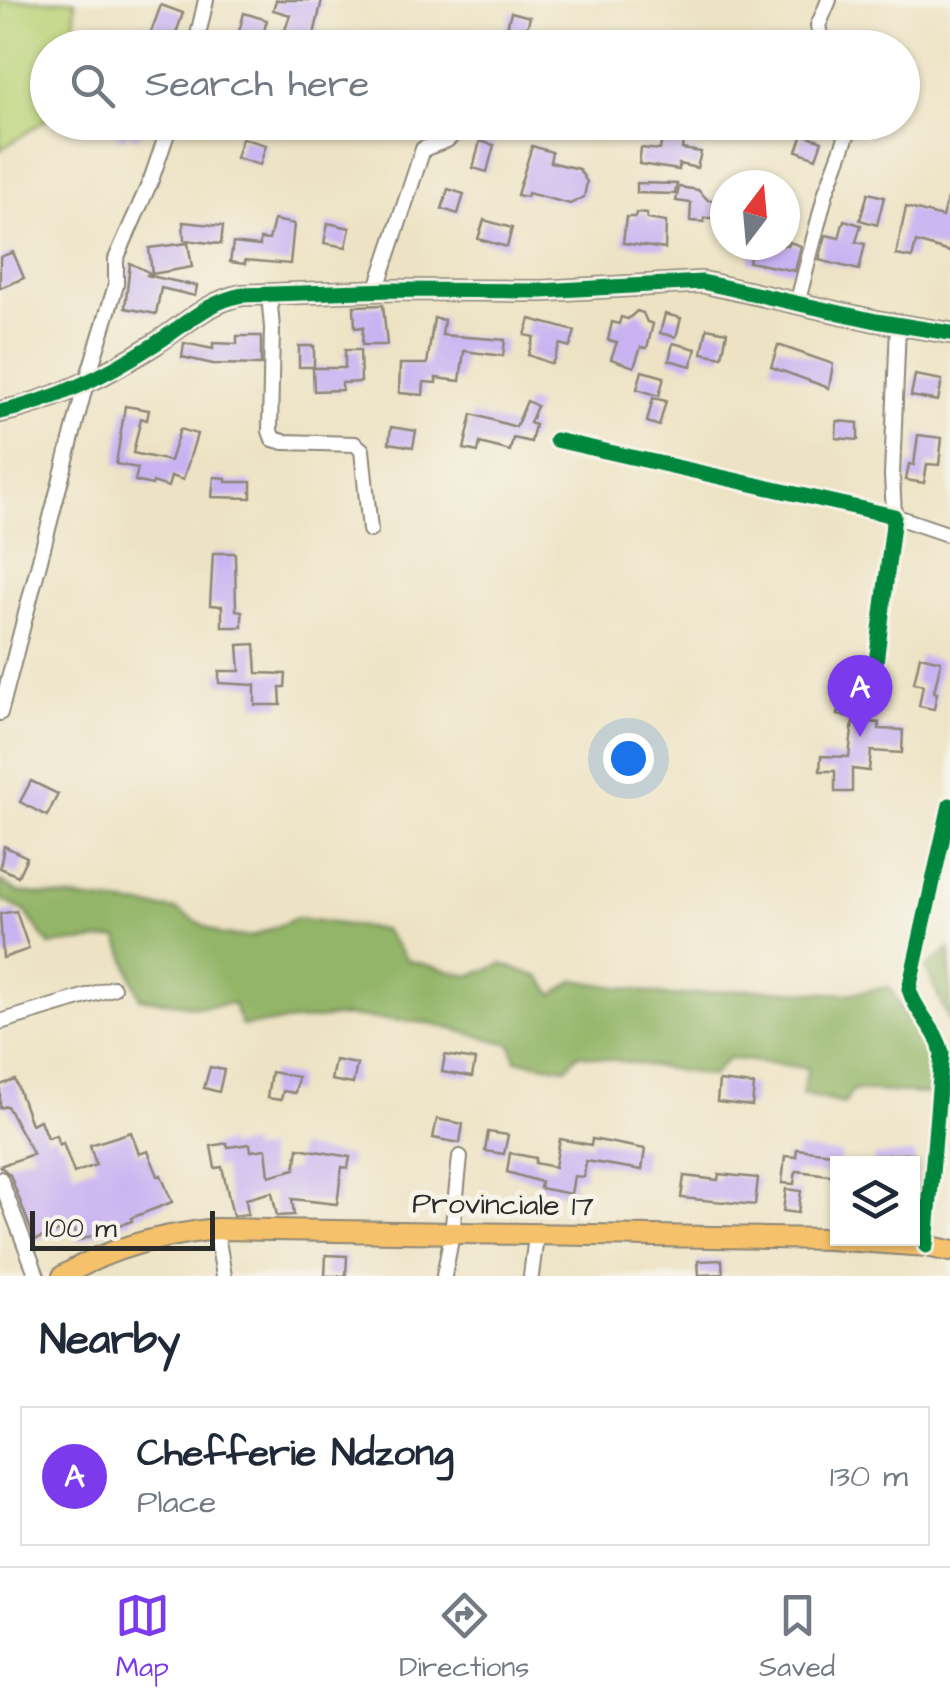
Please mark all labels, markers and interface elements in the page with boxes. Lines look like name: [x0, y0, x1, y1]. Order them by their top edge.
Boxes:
search box: [30, 30, 920, 140]
icon: search: [65, 58, 120, 113]
text: Search here: [145, 59, 369, 111]
north arrow: [710, 170, 800, 260]
pin: A: [828, 654, 892, 737]
your location: [603, 733, 654, 784]
map controls: [830, 1156, 920, 1246]
button: layers: [830, 1156, 920, 1246]
street label: Provinciale 17: [412, 1182, 594, 1228]
scale bar: [30, 1206, 215, 1250]
text: 100 m: [45, 1209, 117, 1248]
text: Nearby: [40, 1312, 180, 1370]
text: Chefferie Ndzong: [137, 1428, 454, 1480]
text: A: [64, 1454, 85, 1499]
text: 130 m: [830, 1454, 908, 1499]
text: Place: [137, 1480, 216, 1525]
tab: Map: [115, 1588, 170, 1687]
tab: Directions: [399, 1588, 529, 1687]
tab: Saved: [759, 1588, 835, 1687]

